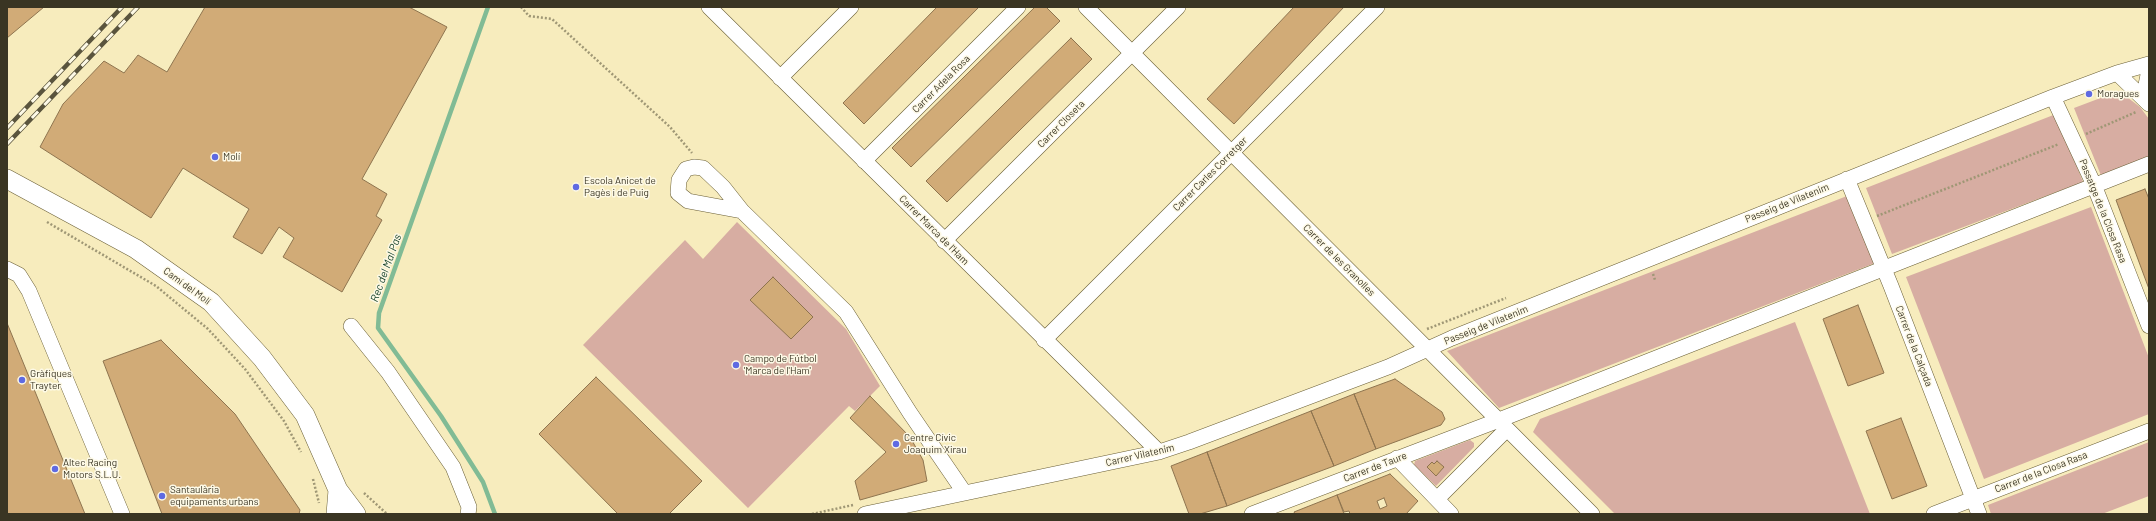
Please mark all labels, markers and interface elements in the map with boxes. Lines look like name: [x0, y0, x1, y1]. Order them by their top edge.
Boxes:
street label: Carrer Adela Rosa: [910, 53, 972, 115]
place label: Moragues: [2097, 88, 2139, 100]
marker: Moragues: [2084, 89, 2094, 99]
street label: Carrer Closeta: [1035, 98, 1087, 150]
street label: Carrer Carles Corretger: [1170, 134, 1250, 214]
place label: Molí: [223, 151, 240, 163]
marker: Molí: [210, 152, 220, 162]
street label: Passatge de la Closa Rasa: [2077, 157, 2129, 265]
place label: Escola Anicet de Pagès i de Puig: [584, 175, 656, 198]
street label: Passeig de Vilatenim: [1743, 181, 1831, 225]
marker: Escola Anicet de Pagès i de Puig: [571, 182, 581, 192]
street label: Carrer Marca de l'Ham: [897, 193, 971, 267]
street label: Carrer de les Granolles: [1301, 222, 1377, 298]
water label: Rec del Mal Pas: [368, 232, 404, 304]
street label: Camí del Molí: [161, 265, 213, 307]
street label: Passeig de Vilatenim: [1442, 303, 1530, 347]
street label: Carrer de la Calçada: [1893, 304, 1935, 388]
place label: Campo de Fútbol 'Marca de l'Ham': [744, 353, 817, 376]
marker: Campo de Fútbol 'Marca de l'Ham': [731, 360, 741, 370]
place label: Gràfiques Trayter: [30, 368, 72, 392]
marker: Gràfiques Trayter: [17, 375, 27, 385]
place label: Centre Cívic Joaquim Xirau: [904, 432, 967, 456]
marker: Centre Cívic Joaquim Xirau: [891, 439, 901, 449]
street label: Carrer Vilatenim: [1104, 441, 1176, 469]
street label: Carrer de Taure: [1342, 449, 1408, 485]
street label: Carrer de la Closa Rasa: [1993, 449, 2089, 495]
place label: Altec Racing Motors S.L.U.: [63, 457, 121, 480]
marker: Altec Racing Motors S.L.U.: [50, 464, 60, 474]
place label: Santaulària equipaments urbans: [170, 484, 259, 508]
marker: Santaulària equipaments urbans: [157, 491, 167, 501]

